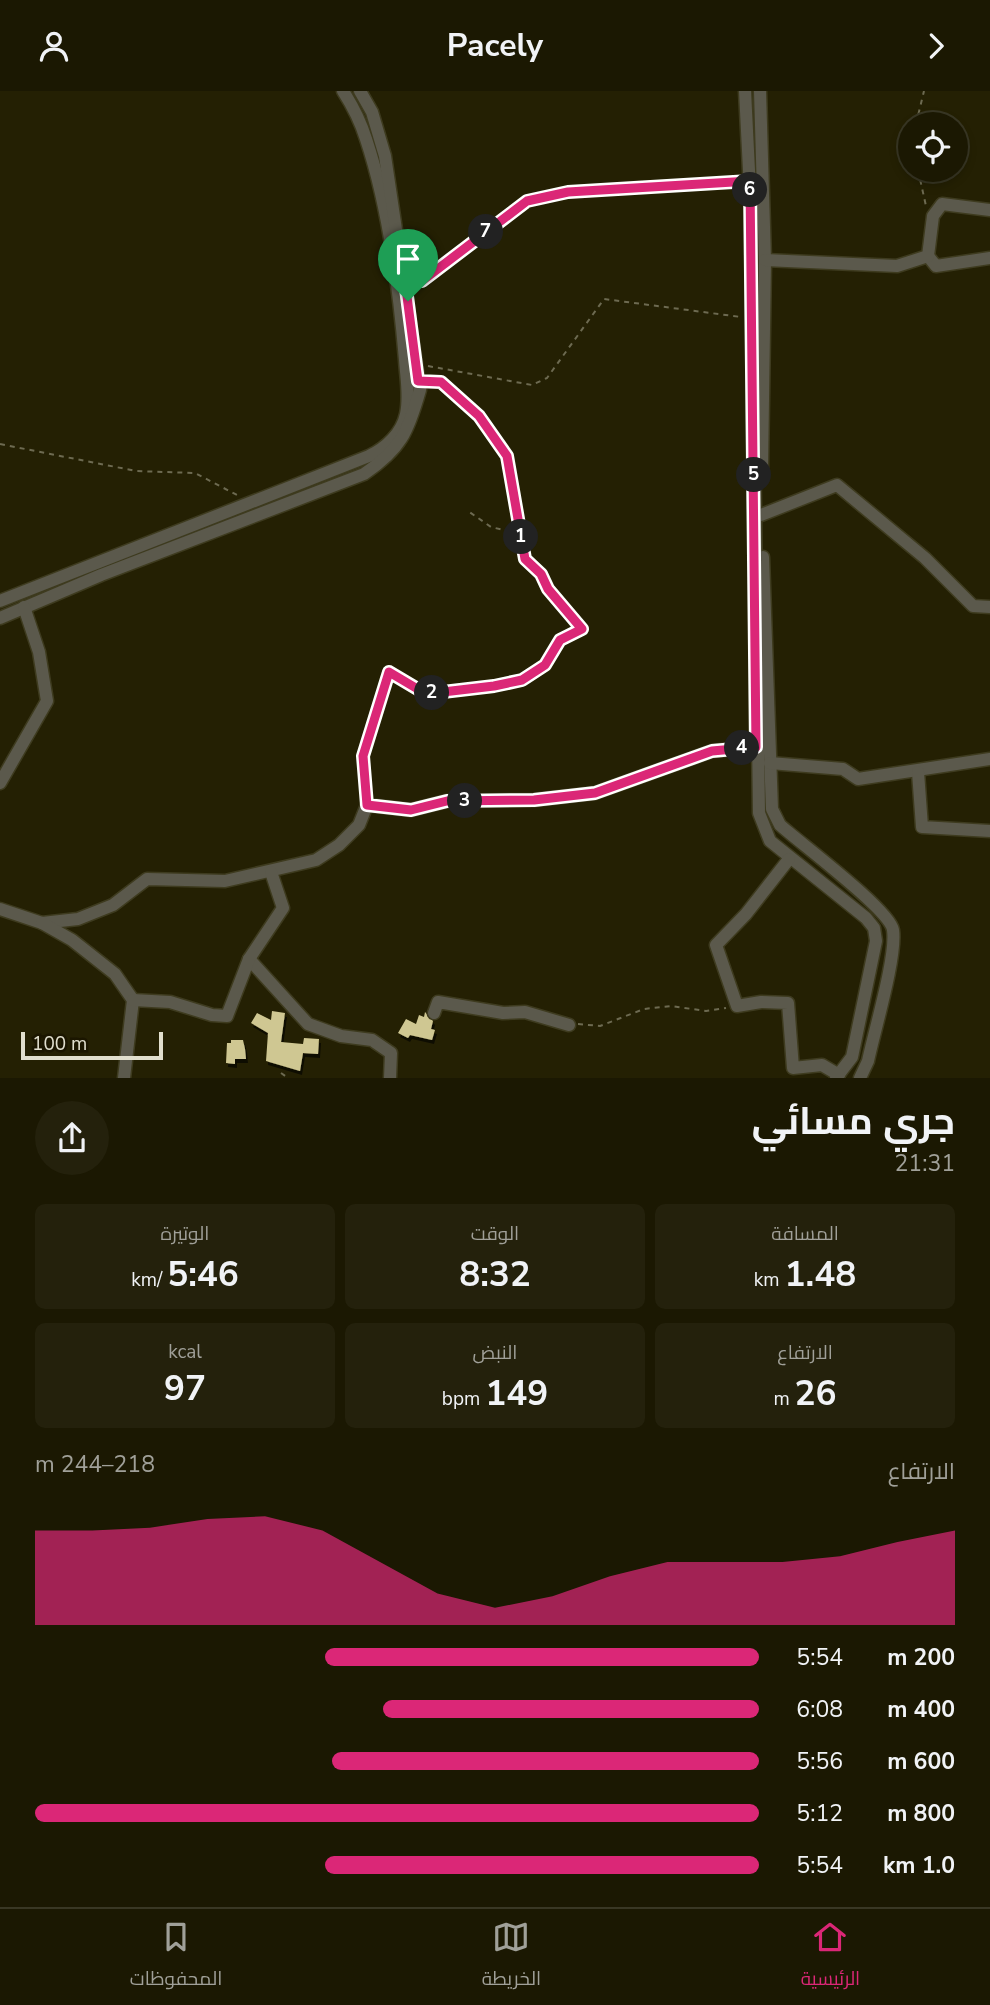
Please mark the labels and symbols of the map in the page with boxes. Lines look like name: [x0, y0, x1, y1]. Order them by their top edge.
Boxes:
pin: 6: [732, 173, 768, 207]
pin: 7: [468, 215, 504, 249]
pin: [378, 229, 438, 301]
pin: 5: [736, 457, 772, 493]
pin: 1: [504, 519, 538, 555]
pin: 2: [414, 675, 450, 711]
pin: 4: [724, 731, 760, 765]
pin: 3: [448, 783, 482, 819]
scale bar: [21, 1029, 163, 1060]

